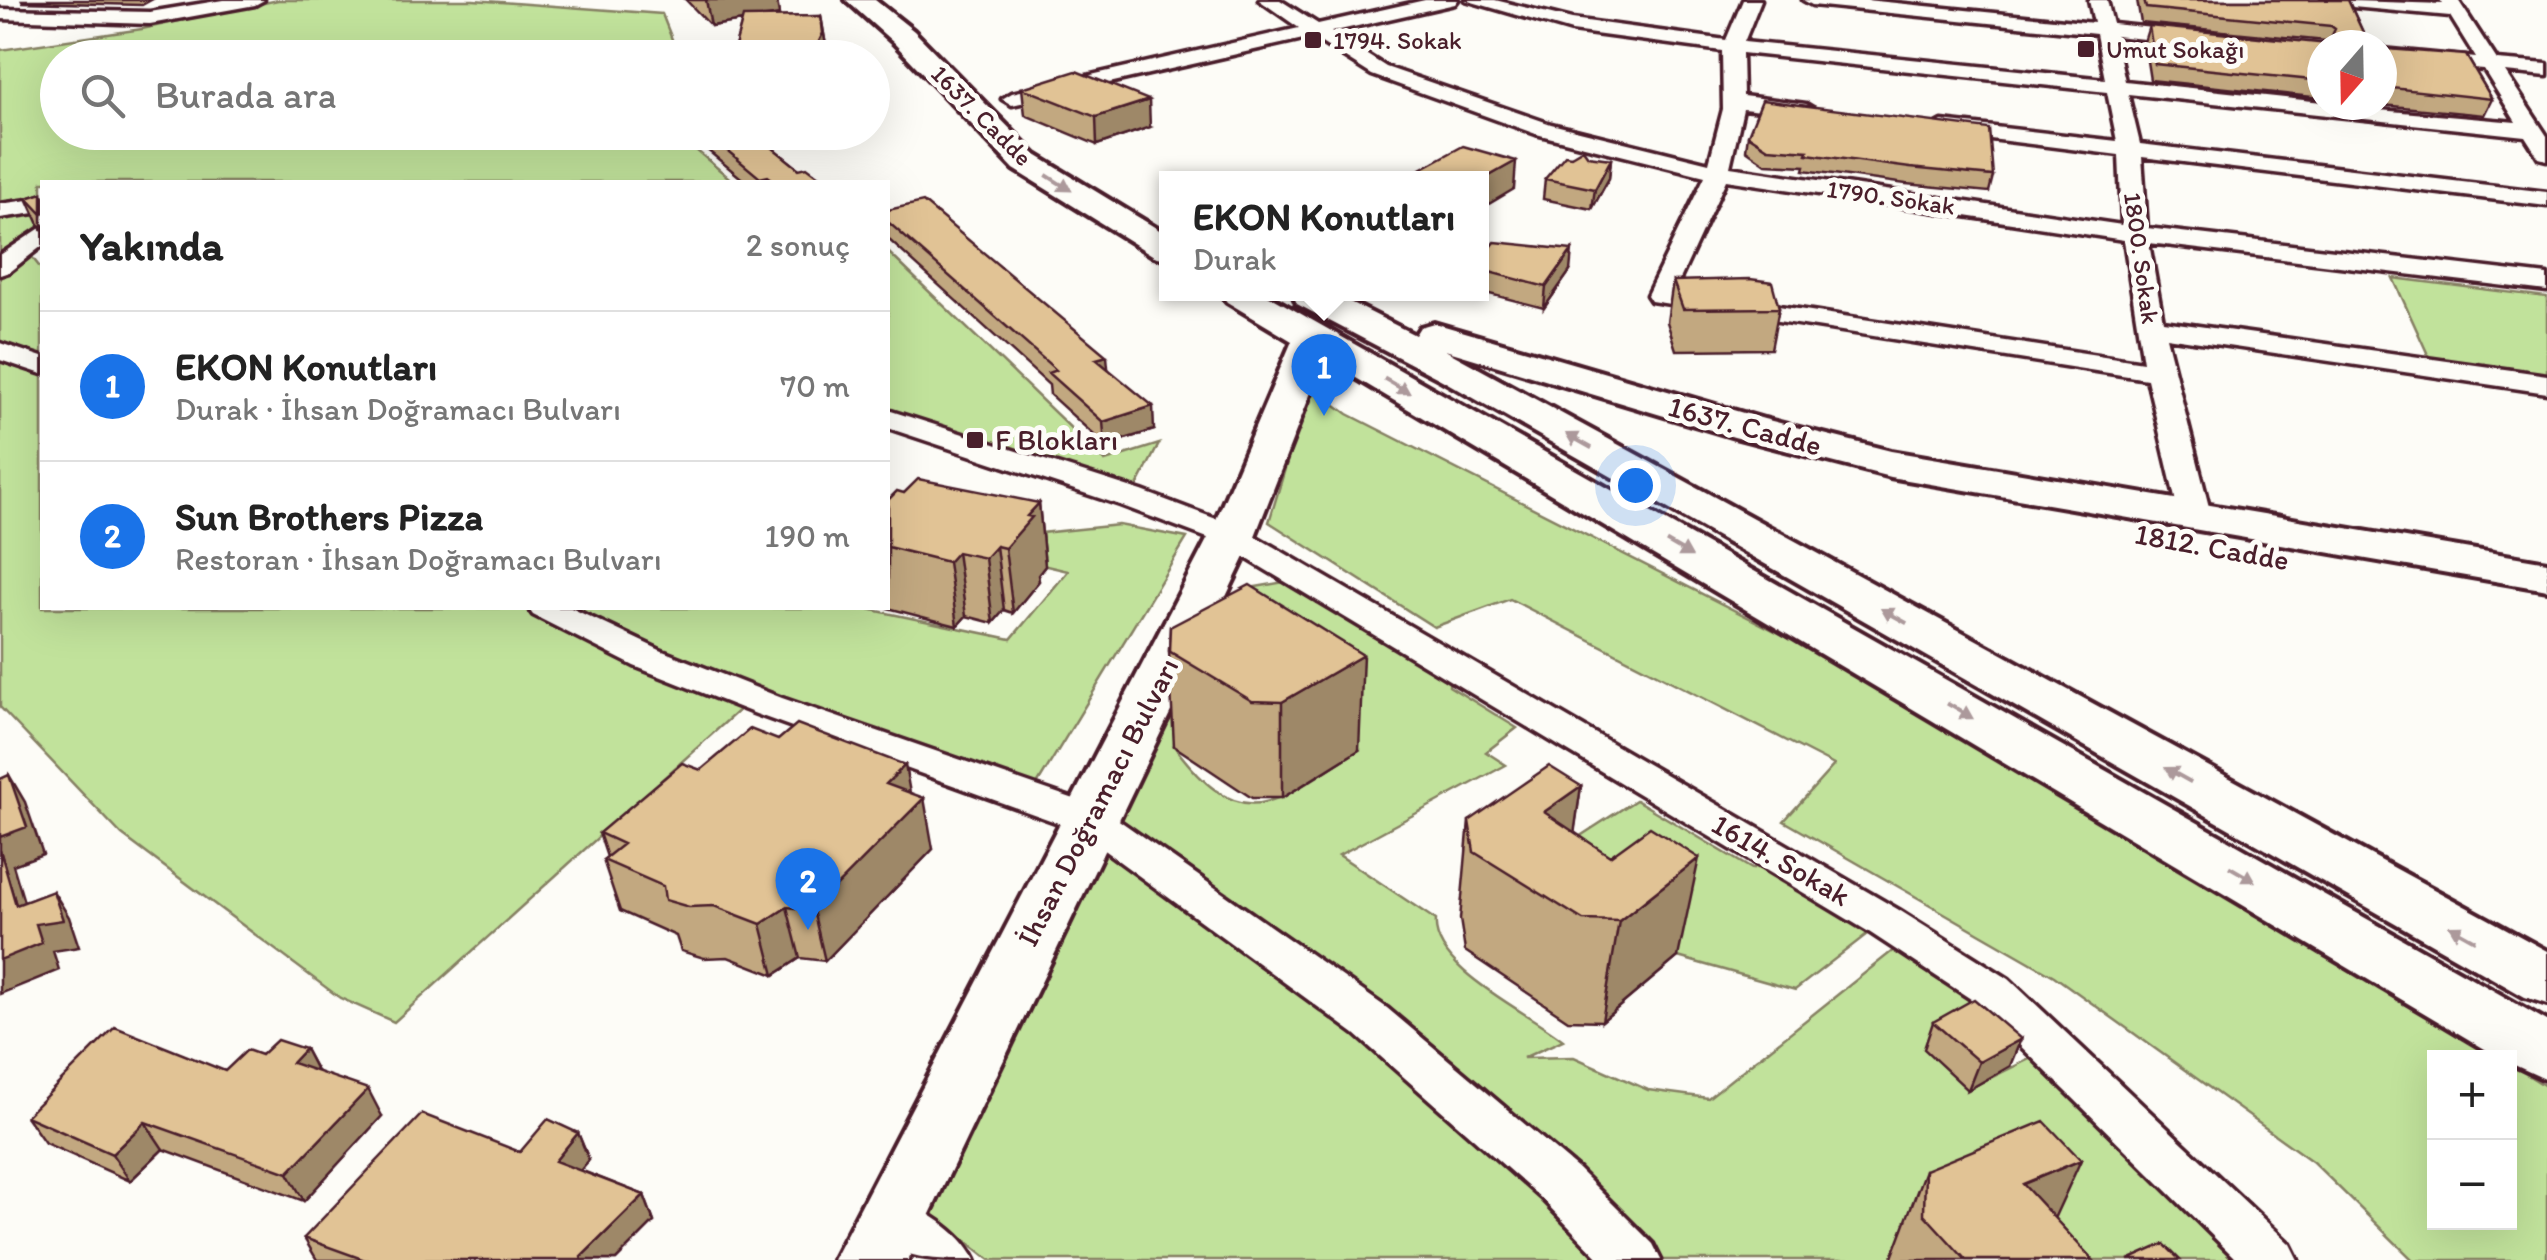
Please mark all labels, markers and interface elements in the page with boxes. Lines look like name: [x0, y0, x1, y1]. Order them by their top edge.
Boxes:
place label: 1794. Sokak: [1333, 25, 1462, 55]
marker: 1794. Sokak: [1302, 29, 1324, 51]
north arrow: [2307, 30, 2397, 120]
place label: Umut Sokağı: [2106, 34, 2244, 64]
marker: Umut Sokağı: [2075, 38, 2097, 60]
search box: [40, 40, 890, 150]
street label: 1637. Cadde: [925, 58, 1039, 172]
icon: search: [75, 68, 130, 123]
text: Burada ara: [155, 72, 337, 118]
popup: [1159, 171, 1489, 301]
street label: 1790. Sokak: [1825, 173, 1957, 221]
one-way arrow: [1045, 174, 1073, 191]
street label: 1800. Sokak: [2118, 190, 2166, 326]
text: EKON Konutları: [1193, 194, 1455, 240]
text: Yakında: [80, 220, 223, 271]
text: 2 sonuç: [746, 226, 850, 264]
text: Durak: [1193, 240, 1276, 278]
pin: 1: [1292, 334, 1356, 416]
text: EKON Konutları: [175, 344, 437, 390]
text: 1: [105, 367, 120, 405]
text: 70 m: [780, 367, 850, 405]
one-way arrow: [1383, 377, 1411, 394]
street label: 1637. Cadde: [1665, 387, 1826, 464]
text: Durak · İhsan Doğramacı Bulvarı: [175, 390, 621, 428]
place label: F Blokları: [995, 421, 1118, 458]
marker: F Blokları: [964, 429, 986, 451]
one-way arrow: [1565, 433, 1594, 450]
your location: [1610, 460, 1661, 511]
text: Sun Brothers Pizza: [175, 494, 483, 540]
street label: 1812. Cadde: [2132, 515, 2292, 578]
text: 2: [104, 517, 121, 555]
text: 190 m: [765, 517, 850, 555]
one-way arrow: [1665, 539, 1693, 557]
text: Restoran · İhsan Doğramacı Bulvarı: [175, 540, 662, 578]
one-way arrow: [1880, 608, 1908, 626]
street label: İhsan Doğramacı Bulvarı: [1009, 651, 1186, 952]
one-way arrow: [1946, 702, 1974, 719]
one-way arrow: [2164, 766, 2192, 784]
street label: 1614. Sokak: [1705, 805, 1857, 914]
pin: 2: [776, 848, 840, 930]
one-way arrow: [2227, 865, 2256, 882]
one-way arrow: [2448, 924, 2476, 942]
map controls: [2427, 1050, 2517, 1230]
button: +: [2427, 1050, 2517, 1140]
button: −: [2427, 1140, 2517, 1230]

